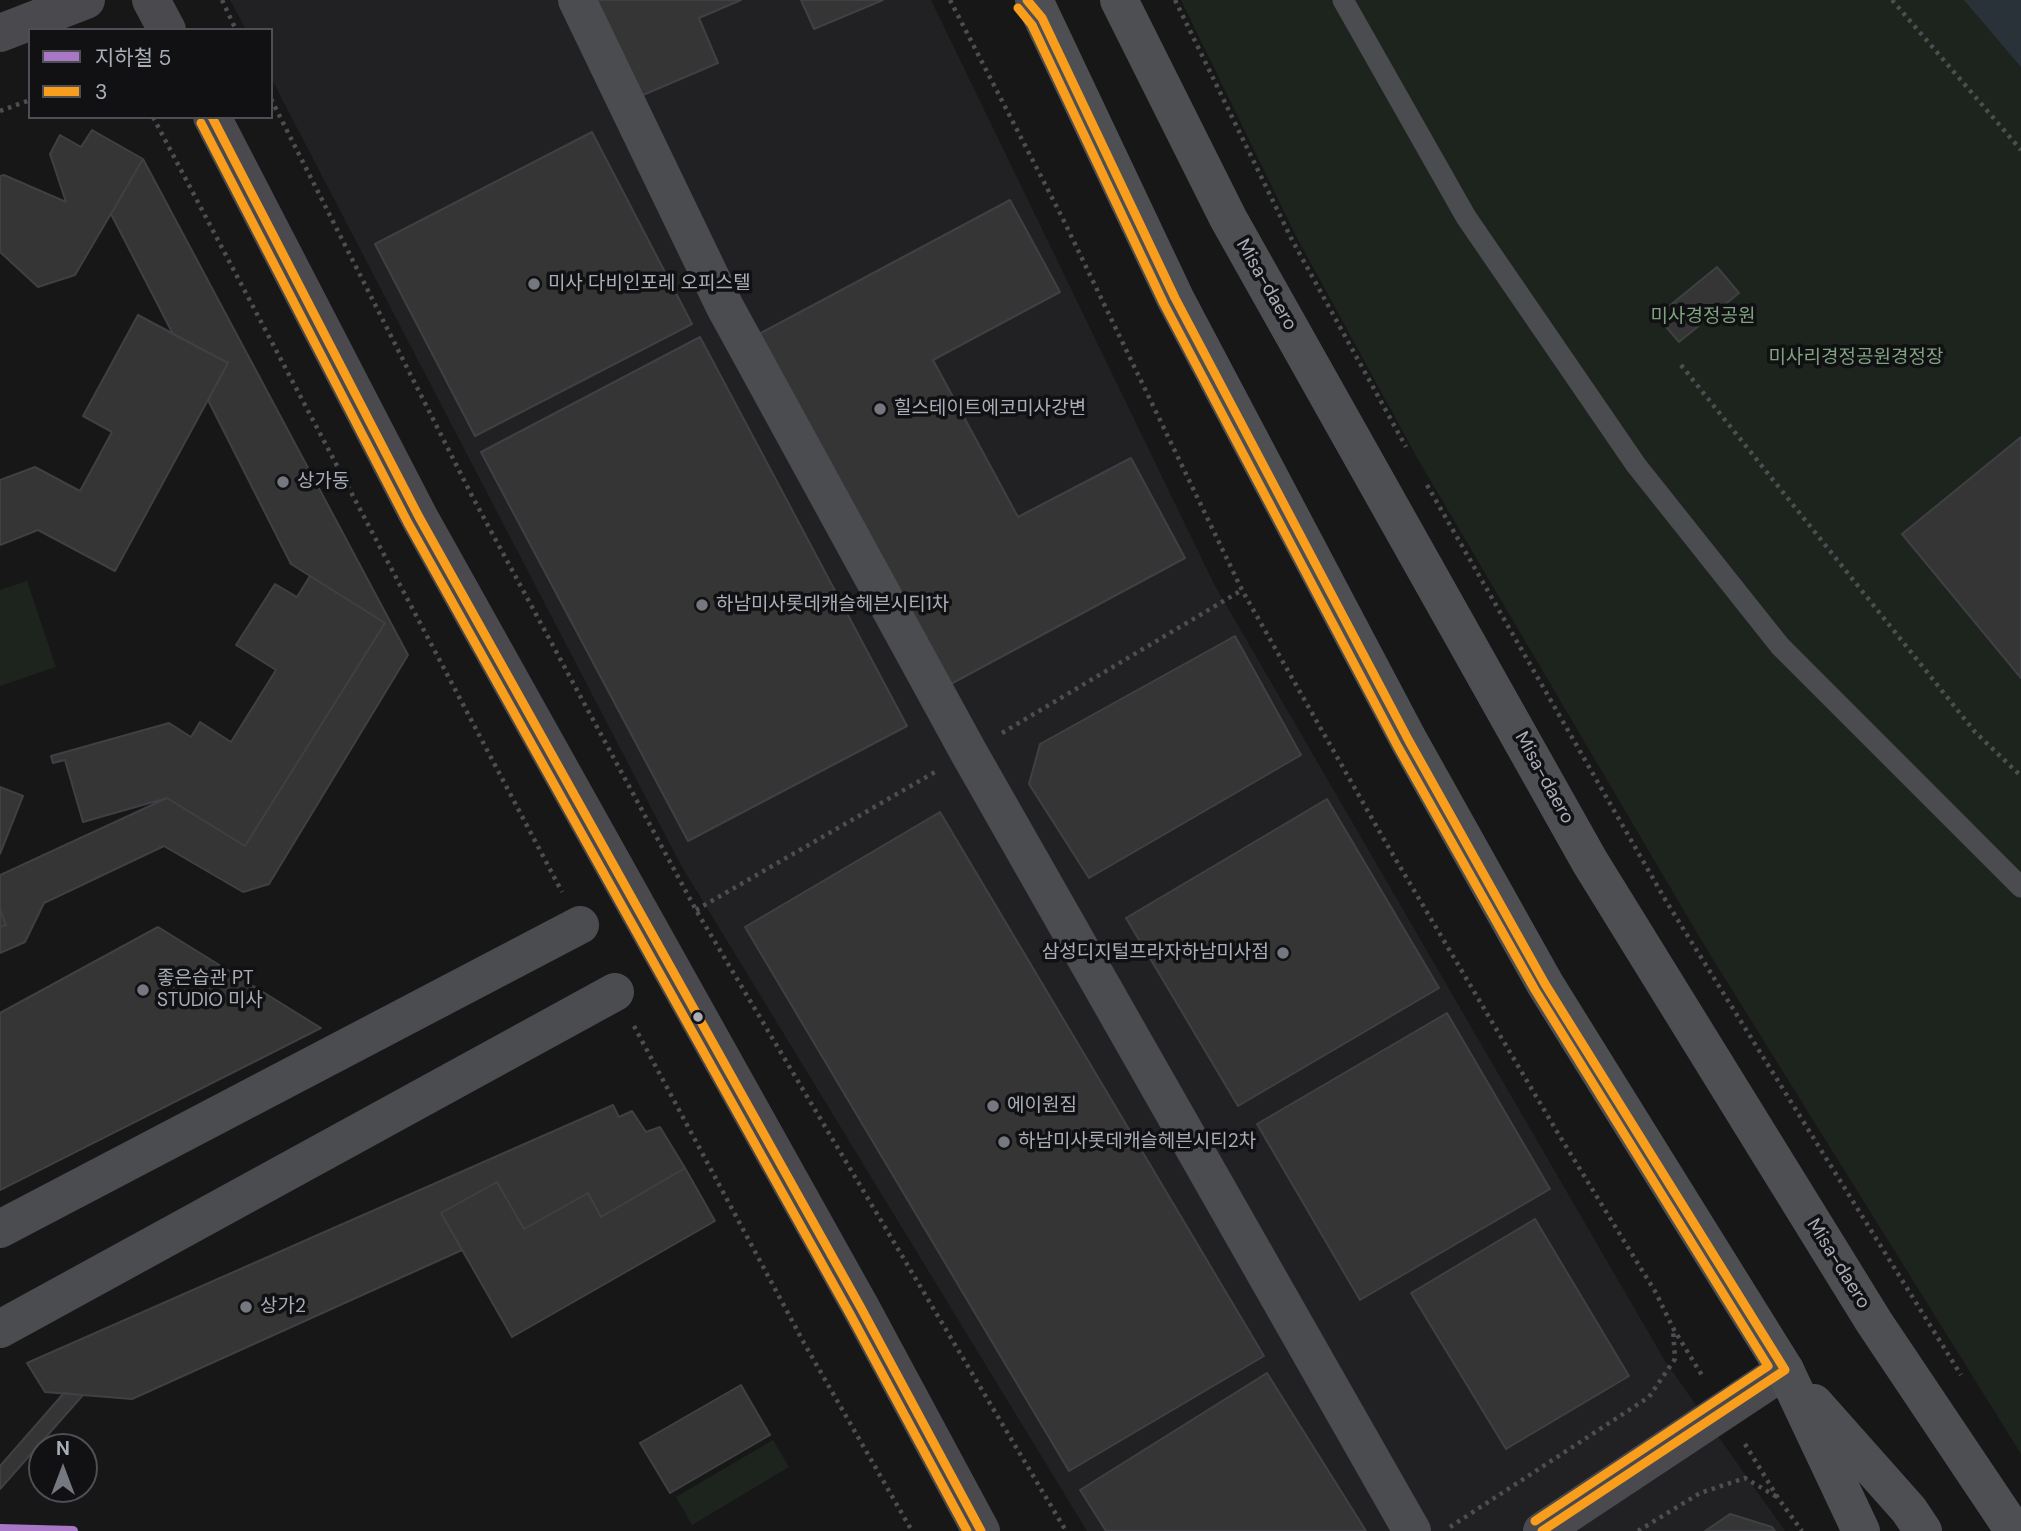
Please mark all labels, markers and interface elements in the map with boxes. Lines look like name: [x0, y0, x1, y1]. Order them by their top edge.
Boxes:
legend: [28, 28, 273, 119]
text: 지하철 5: [95, 44, 171, 72]
text: 3: [95, 78, 107, 106]
street label: Misa-daero: [1231, 235, 1301, 335]
place label: 미사 다비인포레 오피스텔: [548, 273, 750, 295]
marker: 미사 다비인포레 오피스텔: [526, 276, 542, 292]
park label: 미사경정공원: [1651, 306, 1755, 328]
park label: 미사리경정공원경정장: [1769, 347, 1943, 369]
place label: 힐스테이트에코미사강변: [894, 398, 1086, 420]
marker: 힐스테이트에코미사강변: [872, 401, 888, 417]
place label: 상가동: [297, 471, 349, 493]
marker: 상가동: [275, 474, 291, 490]
place label: 하남미사롯데캐슬헤븐시티1차: [716, 594, 949, 616]
marker: 하남미사롯데캐슬헤븐시티1차: [694, 597, 710, 613]
street label: Misa-daero: [1509, 728, 1579, 828]
place label: 삼성디지털프라자하남미사점: [1042, 942, 1269, 964]
marker: 삼성디지털프라자하남미사점: [1275, 945, 1291, 961]
place label: 좋은습관 PT STUDIO 미사: [157, 968, 263, 1012]
marker: 좋은습관 PT STUDIO 미사: [135, 982, 151, 998]
unlabelled marker: [691, 1010, 705, 1024]
place label: 에이원짐: [1007, 1095, 1077, 1117]
marker: 에이원짐: [985, 1098, 1001, 1114]
place label: 하남미사롯데캐슬헤븐시티2차: [1018, 1131, 1256, 1153]
marker: 하남미사롯데캐슬헤븐시티2차: [996, 1134, 1012, 1150]
street label: Misa-daero: [1801, 1215, 1875, 1313]
place label: 상가2: [260, 1296, 306, 1318]
marker: 상가2: [238, 1299, 254, 1315]
north arrow: [28, 1433, 98, 1503]
text: N: [56, 1436, 70, 1461]

